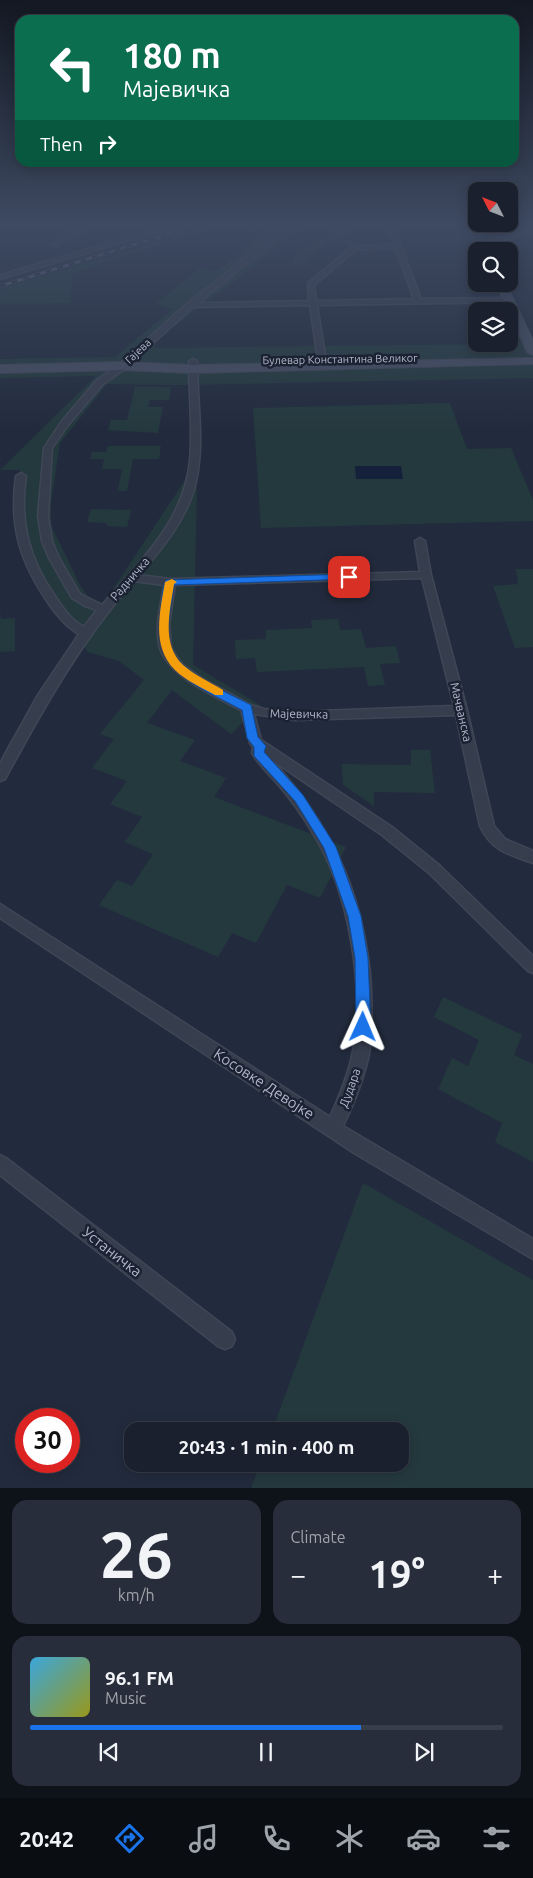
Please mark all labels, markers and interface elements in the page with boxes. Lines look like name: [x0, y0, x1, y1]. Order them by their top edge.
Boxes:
icon: left: [40, 35, 105, 100]
text: 180 m: [123, 35, 221, 75]
text: Мајевичка: [123, 76, 230, 101]
icon: right: [93, 130, 121, 158]
text: Then: [40, 133, 83, 155]
north arrow: [468, 182, 518, 232]
map controls: [468, 182, 518, 352]
button: search: [468, 242, 518, 292]
button: layers: [468, 302, 518, 352]
street label: Гајева: [123, 336, 153, 366]
street label: Булевар Константина Великог: [262, 352, 418, 366]
street label: Радничка: [107, 554, 152, 603]
pin: [328, 556, 370, 598]
icon: arrive: [335, 563, 363, 591]
street label: Мачванска: [448, 681, 475, 743]
street label: Мајевичка: [270, 706, 328, 721]
position arrow: [336, 1000, 388, 1052]
street label: Косовке Девојке: [211, 1045, 318, 1122]
street label: Дудара: [336, 1066, 363, 1109]
street label: Устаничка: [79, 1223, 145, 1280]
speed limit sign: 30: [15, 1408, 80, 1473]
text: 20:43 · 1 min · 400 m: [179, 1436, 354, 1458]
text: 26: [100, 1517, 173, 1590]
text: Climate: [291, 1528, 346, 1546]
text: 19°: [369, 1553, 425, 1595]
text: −: [291, 1559, 306, 1590]
text: +: [487, 1559, 503, 1590]
text: km/h: [118, 1586, 155, 1604]
text: 96.1 FM: [105, 1667, 174, 1689]
text: Music: [105, 1689, 146, 1707]
icon: previous: [95, 1738, 123, 1766]
icon: pause: [252, 1738, 280, 1766]
icon: next: [410, 1738, 438, 1766]
icon: directions: [112, 1821, 147, 1856]
icon: music: [186, 1821, 221, 1856]
icon: phone: [259, 1821, 294, 1856]
icon: climate: [332, 1821, 367, 1856]
icon: car: [406, 1821, 441, 1856]
icon: filters: [479, 1821, 514, 1856]
text: 20:42: [19, 1826, 74, 1851]

